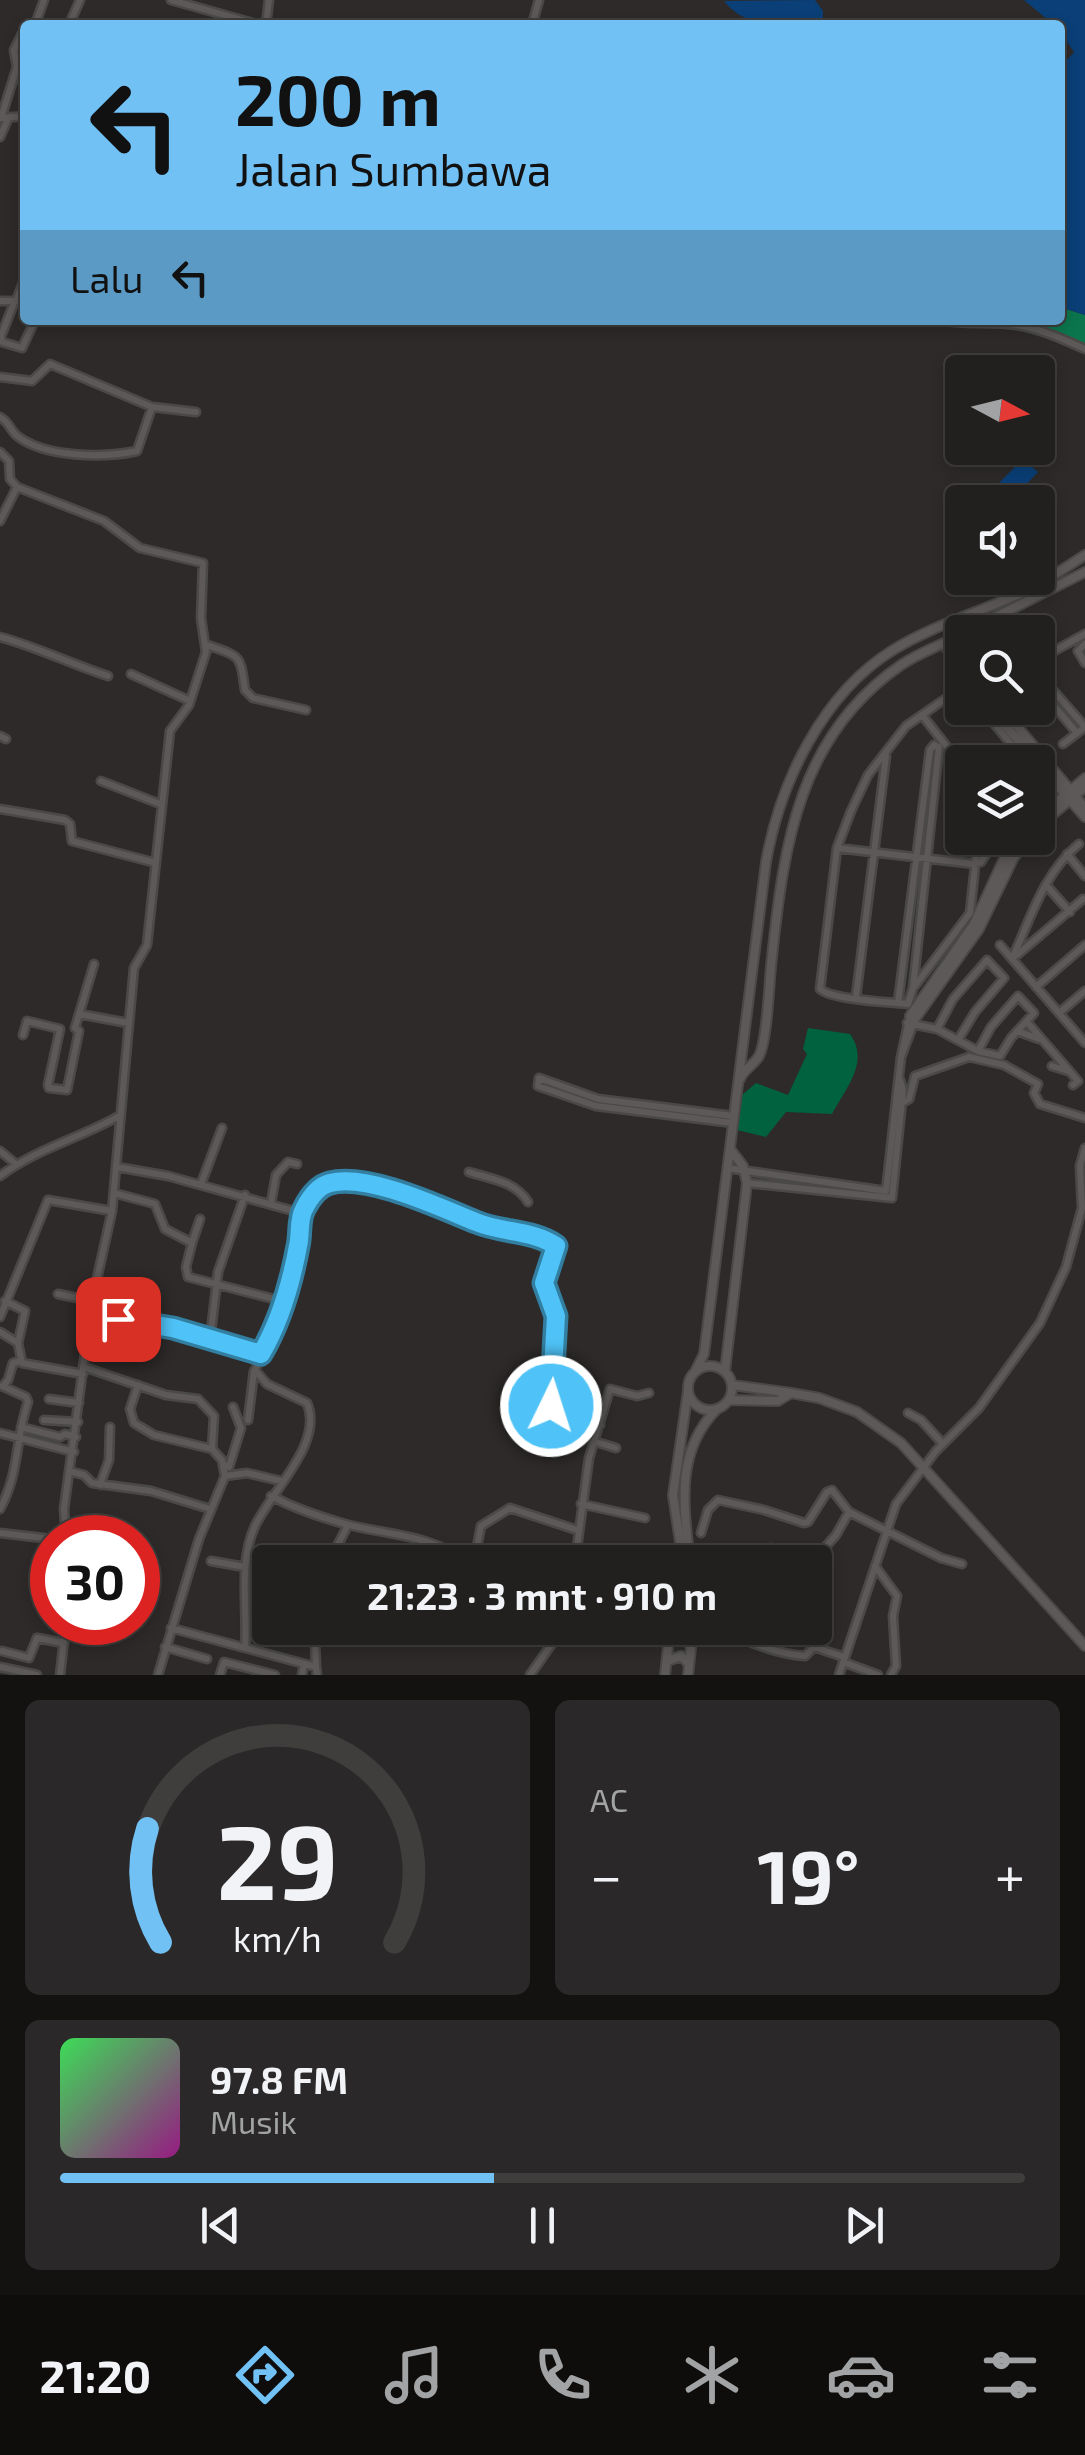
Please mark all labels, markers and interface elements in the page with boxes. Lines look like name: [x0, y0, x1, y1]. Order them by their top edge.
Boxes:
text: 200 m: [235, 56, 441, 140]
icon: left: [70, 60, 200, 190]
text: Jalan Sumbawa: [235, 141, 552, 195]
icon: left: [163, 250, 218, 305]
text: Lalu: [70, 255, 143, 301]
north arrow: [945, 355, 1055, 465]
map controls: [945, 355, 1055, 855]
button: sound: [945, 485, 1055, 595]
button: search: [945, 615, 1055, 725]
button: layers: [945, 745, 1055, 855]
pin: [76, 1277, 161, 1362]
icon: arrive: [91, 1292, 146, 1347]
position arrow: [499, 1354, 603, 1458]
speed limit sign: 30: [30, 1515, 160, 1645]
text: 21:23 · 3 mnt · 910 m: [367, 1572, 717, 1618]
text: AC: [590, 1780, 628, 1818]
text: 29: [217, 1796, 338, 1921]
text: 19°: [757, 1829, 860, 1919]
text: −: [590, 1841, 622, 1907]
text: +: [995, 1841, 1025, 1907]
text: km/h: [233, 1916, 322, 1959]
text: 97.8 FM: [210, 2056, 348, 2102]
text: Musik: [210, 2102, 297, 2140]
icon: previous: [193, 2198, 248, 2253]
icon: pause: [515, 2198, 570, 2253]
icon: next: [837, 2198, 892, 2253]
icon: directions: [230, 2340, 300, 2410]
icon: music: [379, 2340, 449, 2410]
icon: phone: [528, 2340, 598, 2410]
icon: climate: [677, 2340, 747, 2410]
icon: car: [826, 2340, 896, 2410]
icon: filters: [975, 2340, 1045, 2410]
text: 21:20: [40, 2348, 151, 2402]

